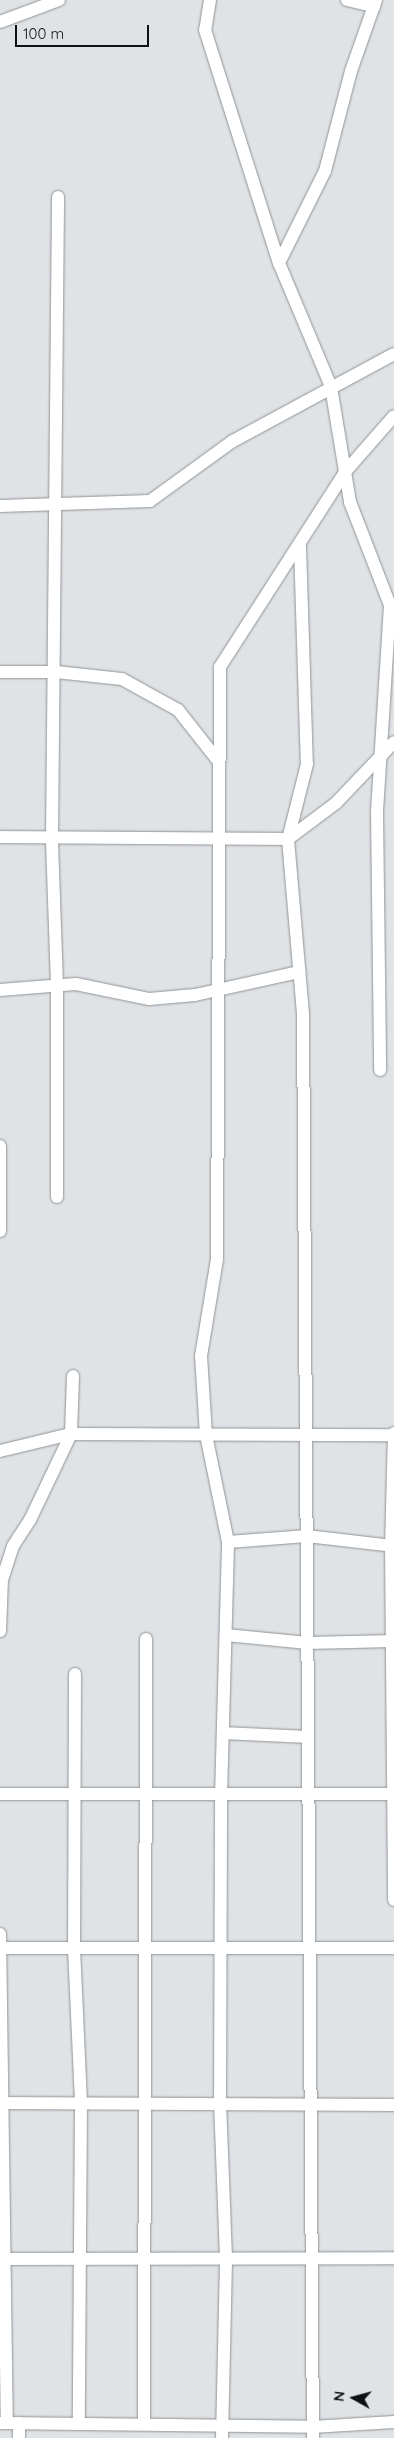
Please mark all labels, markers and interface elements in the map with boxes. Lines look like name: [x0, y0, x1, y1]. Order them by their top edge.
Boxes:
scale bar: [18, 15, 151, 47]
text: 100 m: [23, 24, 64, 43]
north arrow: [329, 2373, 379, 2423]
text: N: [330, 2390, 349, 2402]

